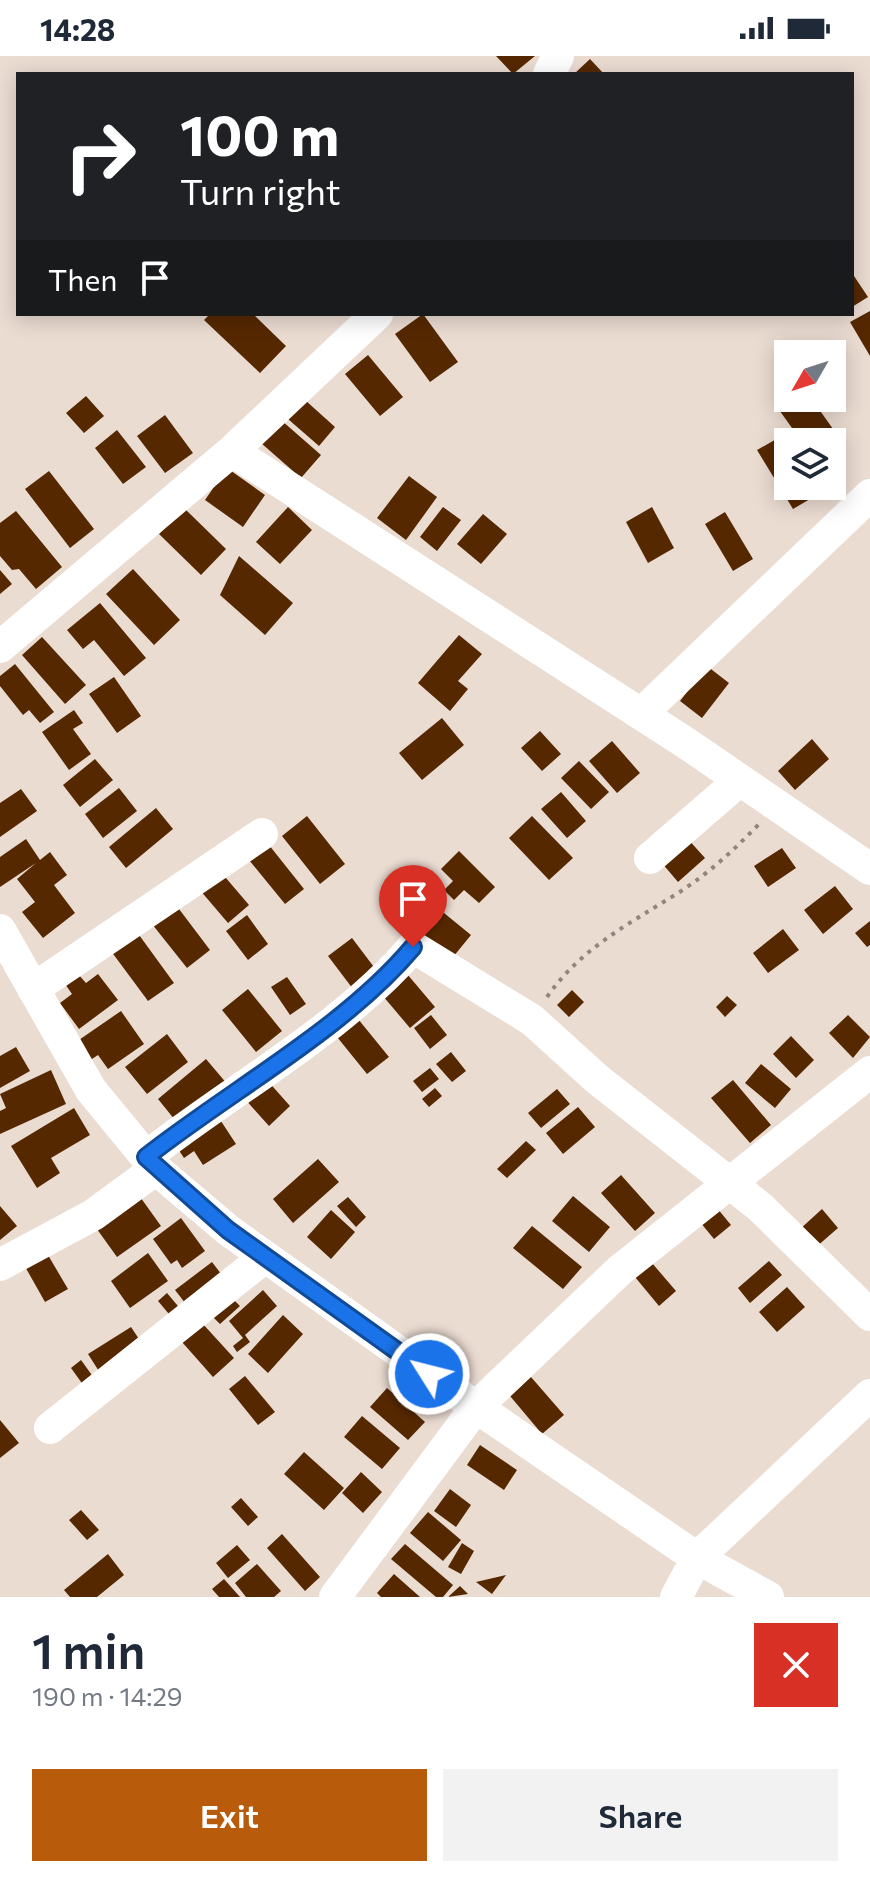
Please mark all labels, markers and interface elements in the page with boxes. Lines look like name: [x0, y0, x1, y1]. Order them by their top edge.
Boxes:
text: 14:28: [40, 10, 115, 47]
text: 100 m: [180, 99, 339, 168]
icon: right: [48, 104, 152, 208]
text: Turn right: [180, 168, 341, 212]
icon: arrive: [133, 256, 177, 300]
text: Then: [48, 260, 117, 297]
north arrow: [774, 340, 846, 412]
map controls: [774, 340, 846, 500]
button: layers: [774, 428, 846, 500]
pin: [379, 865, 447, 947]
icon: arrive: [391, 877, 435, 921]
position arrow: [387, 1332, 471, 1416]
text: 1 min: [32, 1620, 145, 1679]
button: close: [754, 1623, 838, 1707]
text: 190 m · 14:29: [32, 1680, 183, 1711]
button: Exit: [32, 1769, 427, 1861]
button: Share: [443, 1769, 838, 1861]

